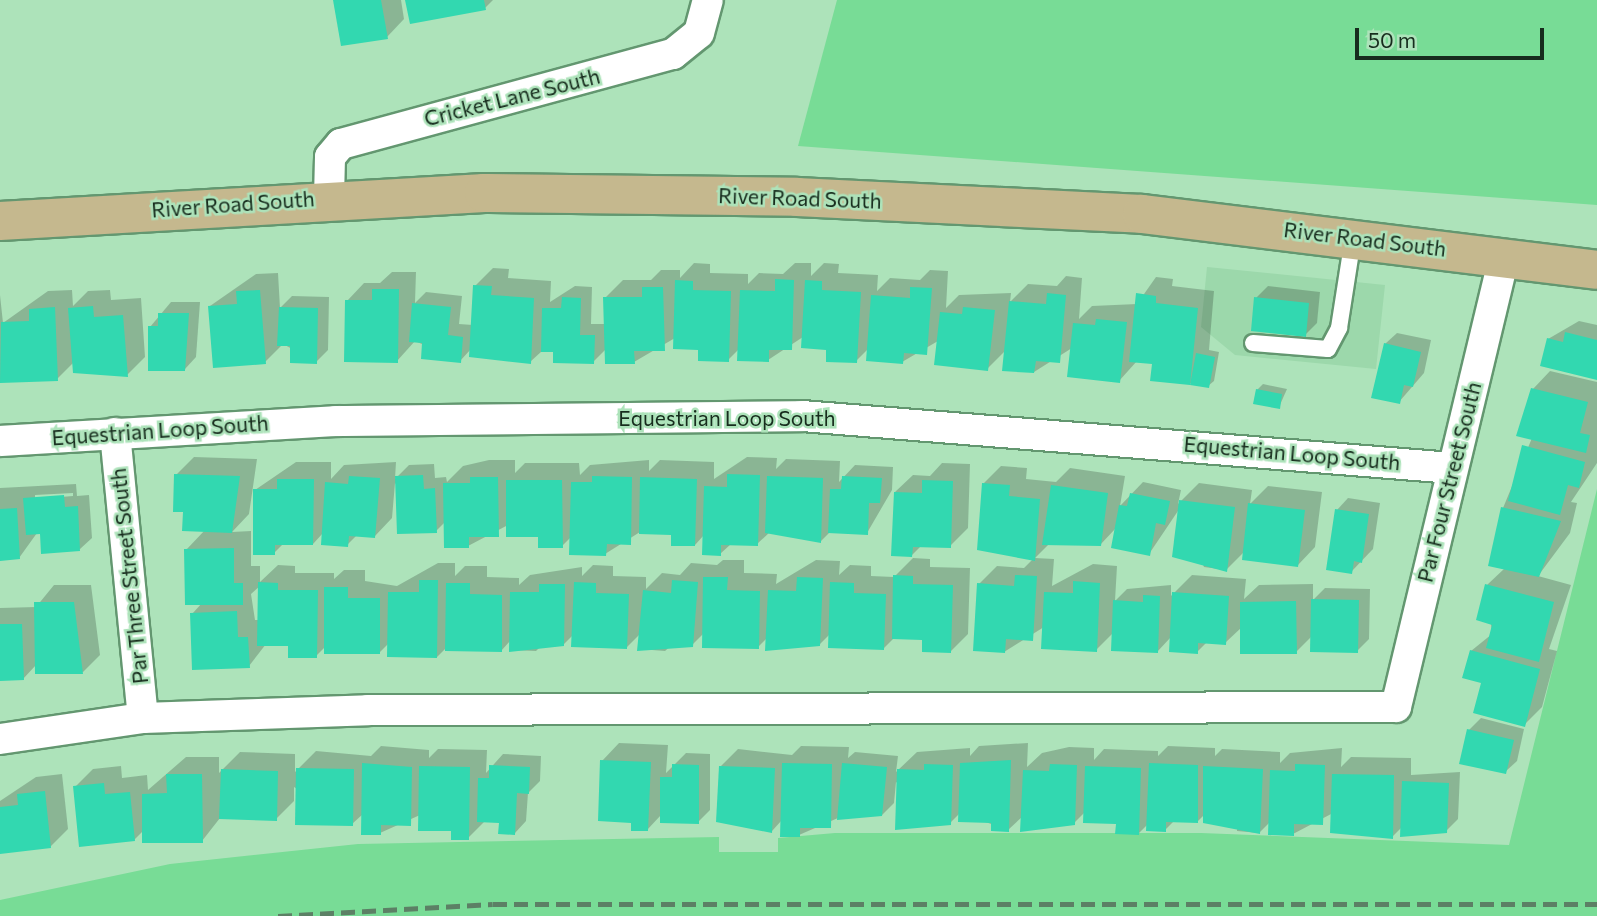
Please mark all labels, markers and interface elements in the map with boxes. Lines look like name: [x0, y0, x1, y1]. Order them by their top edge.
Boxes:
scale bar: [1359, 14, 1548, 58]
text: 50 m: [1368, 27, 1416, 52]
street label: Cricket Lane South: [421, 63, 603, 131]
street label: River Road South: [718, 183, 882, 213]
street label: River Road South: [150, 186, 316, 222]
street label: River Road South: [1282, 217, 1448, 261]
street label: Par Four Street South: [1412, 379, 1486, 585]
street label: Equestrian Loop South: [618, 405, 836, 431]
street label: Equestrian Loop South: [51, 410, 269, 450]
street label: Equestrian Loop South: [1183, 431, 1401, 475]
street label: Par Three Street South: [105, 467, 153, 685]

